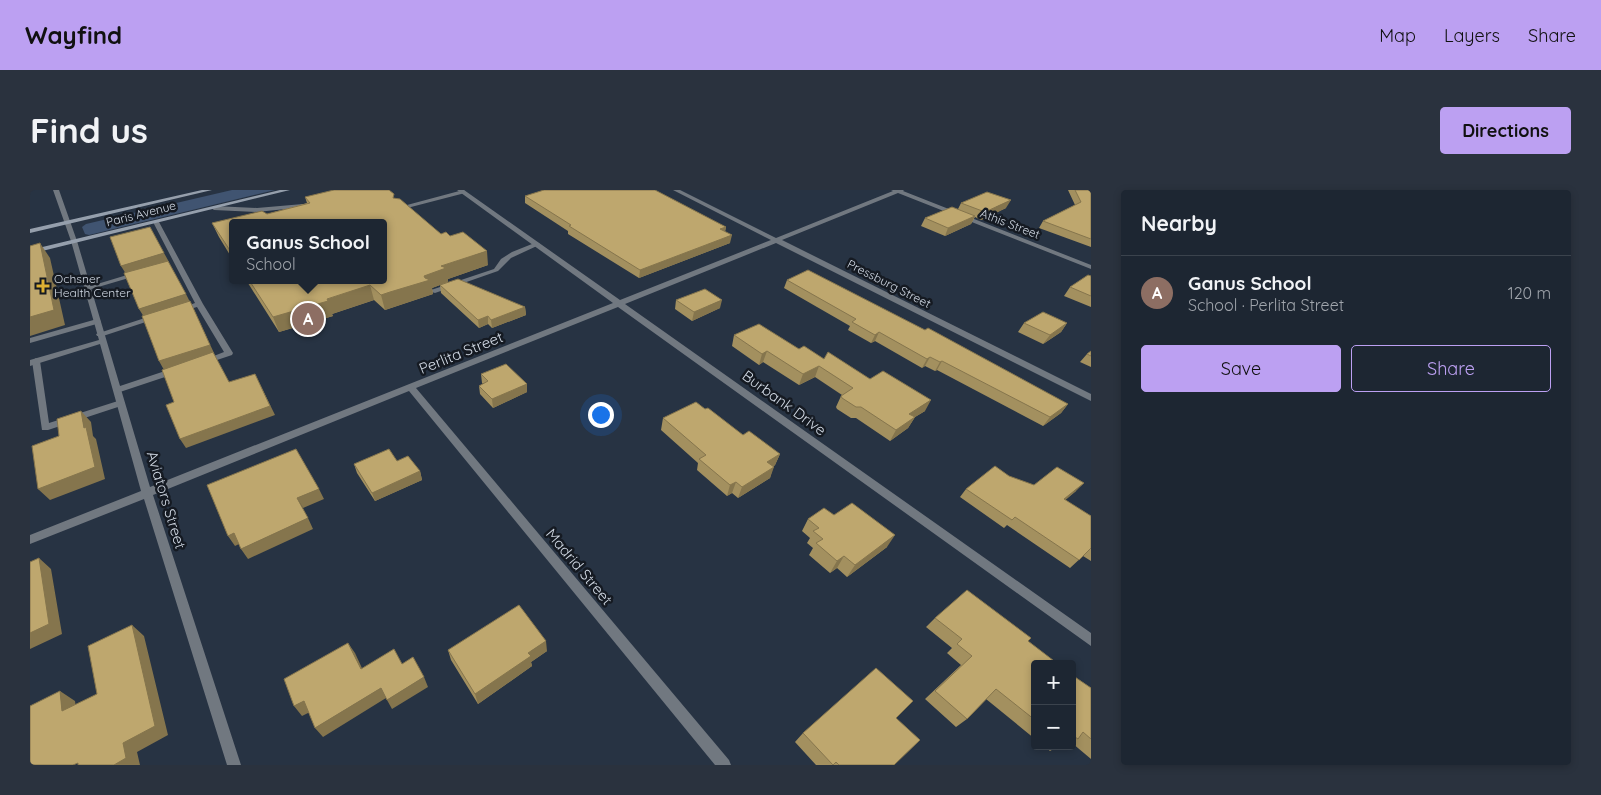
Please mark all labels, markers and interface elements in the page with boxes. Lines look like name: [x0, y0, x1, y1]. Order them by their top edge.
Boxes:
text: Wayfind: [25, 20, 122, 50]
text: Map: [1379, 24, 1416, 47]
text: Layers: [1444, 24, 1500, 47]
text: Share: [1528, 24, 1576, 47]
button: Directions: [1440, 107, 1571, 154]
text: Find us: [30, 108, 148, 152]
street label: Paris Avenue: [104, 198, 178, 229]
street label: Athis Street: [978, 205, 1042, 242]
text: Nearby: [1141, 210, 1217, 236]
popup: [229, 219, 387, 284]
text: Ganus School: [246, 230, 370, 254]
text: School: [246, 254, 296, 274]
street label: Pressburg Street: [845, 256, 933, 311]
place label: Ochsner Health Center: [54, 271, 131, 300]
text: Ganus School: [1188, 271, 1312, 295]
marker: Ochsner Health Center: [36, 279, 50, 293]
text: A: [1152, 283, 1162, 303]
text: 120 m: [1508, 283, 1551, 303]
text: School · Perlita Street: [1188, 295, 1344, 315]
pin: A: [292, 300, 324, 338]
street label: Perlita Street: [416, 327, 506, 378]
button: Save: [1141, 345, 1341, 392]
button: Share: [1351, 345, 1551, 392]
street label: Burbank Drive: [739, 366, 830, 439]
your location: [588, 402, 614, 428]
street label: Aviators Street: [143, 449, 190, 551]
street label: Madrid Street: [542, 525, 617, 609]
map controls: [1031, 660, 1076, 750]
button: +: [1031, 660, 1076, 705]
button: −: [1031, 705, 1076, 750]

